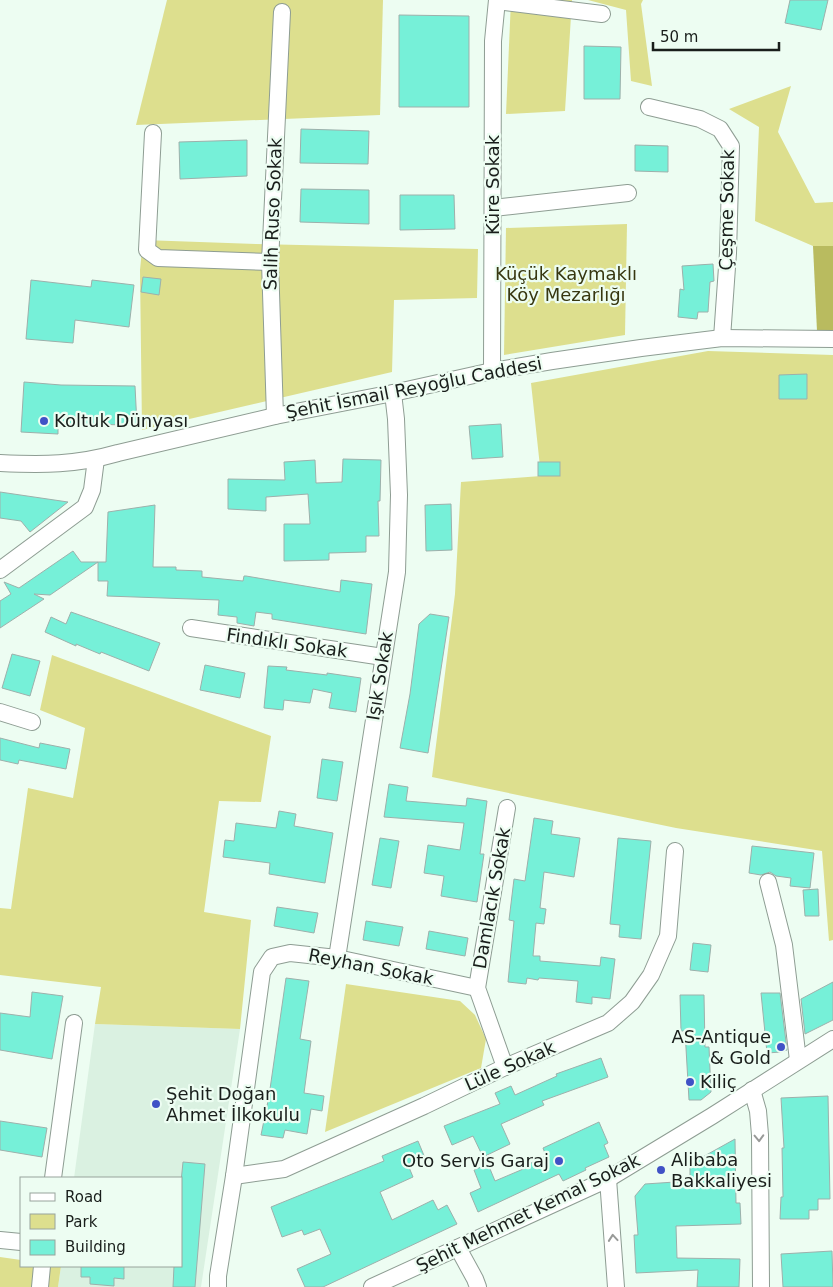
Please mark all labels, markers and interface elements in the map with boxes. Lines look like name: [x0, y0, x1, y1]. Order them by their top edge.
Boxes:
scale bar: [653, 20, 779, 52]
text: 50 m: [660, 28, 698, 46]
street label: Küre Sokak: [482, 134, 503, 235]
street label: Salih Ruso Sokak: [259, 137, 286, 291]
street label: Çeşme Sokak: [715, 149, 738, 271]
park label: Küçük Kaymaklı Köy Mezarlığı: [495, 263, 637, 305]
street label: Şehit İsmail Reyoğlu Caddesi: [284, 352, 544, 423]
place label: Koltuk Dünyası: [54, 410, 188, 431]
marker: Koltuk Dünyası: [38, 415, 50, 427]
street label: Findıklı Sokak: [225, 624, 350, 661]
street label: Işık Sokak: [362, 629, 397, 722]
street label: Damlacık Sokak: [469, 825, 514, 970]
street label: Reyhan Sokak: [307, 944, 436, 989]
place label: AS-Antique & Gold: [671, 1026, 771, 1068]
street label: Lüle Sokak: [461, 1036, 559, 1095]
marker: AS-Antique & Gold: [775, 1041, 787, 1053]
place label: Kiliç: [700, 1071, 737, 1092]
marker: Kiliç: [684, 1076, 696, 1088]
place label: Şehit Doğan Ahmet İlkokulu: [166, 1083, 300, 1125]
marker: Şehit Doğan Ahmet İlkokulu: [150, 1098, 162, 1110]
one-way arrow: [754, 1134, 765, 1142]
street label: Şehit Mehmet Kemal Sokak: [412, 1149, 644, 1276]
place label: Alibaba Bakkaliyesi: [671, 1149, 772, 1191]
place label: Oto Servis Garaj: [402, 1150, 549, 1171]
marker: Oto Servis Garaj: [553, 1155, 565, 1167]
marker: Alibaba Bakkaliyesi: [655, 1164, 667, 1176]
legend: [20, 1177, 182, 1267]
text: Road: [65, 1188, 103, 1206]
text: Park: [65, 1213, 98, 1231]
one-way arrow: [608, 1234, 619, 1242]
text: Building: [65, 1238, 126, 1256]

